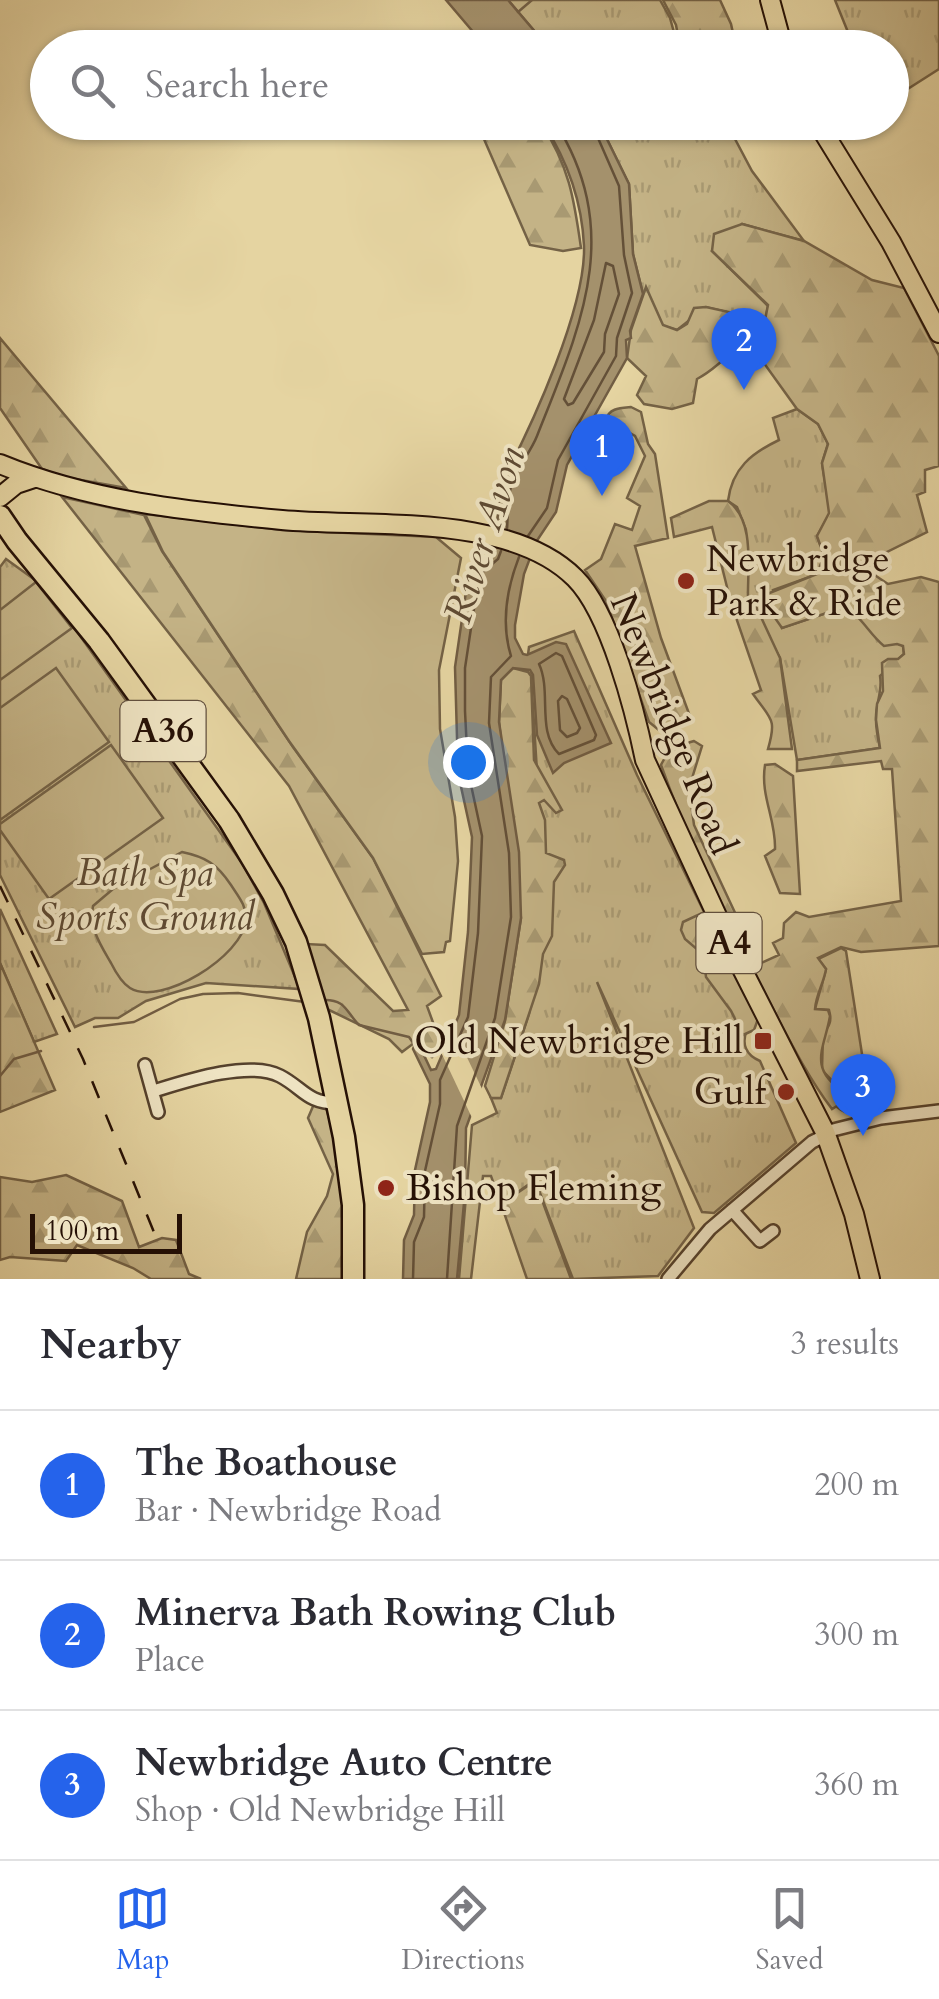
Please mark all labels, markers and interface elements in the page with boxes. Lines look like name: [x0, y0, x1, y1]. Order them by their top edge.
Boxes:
search box: [30, 30, 909, 140]
icon: search: [65, 58, 120, 113]
text: Search here: [145, 59, 329, 111]
pin: 2: [712, 308, 776, 390]
pin: 1: [570, 414, 634, 496]
water label: River Avon: [431, 439, 539, 630]
place label: Newbridge Park & Ride: [706, 533, 902, 629]
marker: Newbridge Park & Ride: [675, 570, 697, 592]
street label: Newbridge Road: [597, 586, 749, 862]
road number: A36: [120, 701, 206, 761]
your location: [443, 737, 494, 788]
park label: Bath Spa Sports Ground: [36, 847, 256, 943]
road number: A4: [696, 913, 762, 973]
place label: Old Newbridge Hill: [414, 1015, 743, 1067]
marker: Old Newbridge Hill: [752, 1030, 774, 1052]
pin: 3: [830, 1054, 896, 1136]
place label: Gulf: [694, 1066, 772, 1118]
marker: Gulf: [775, 1081, 797, 1103]
place label: Bishop Fleming: [406, 1162, 662, 1214]
marker: Bishop Fleming: [375, 1177, 397, 1199]
scale bar: [30, 1209, 182, 1254]
text: 100 m: [45, 1212, 119, 1250]
text: Nearby: [40, 1316, 182, 1373]
text: 3 results: [791, 1322, 899, 1366]
text: The Boathouse: [135, 1437, 398, 1489]
text: 1: [64, 1463, 81, 1507]
text: 200 m: [814, 1463, 899, 1507]
text: Bar · Newbridge Road: [135, 1489, 441, 1533]
text: Minerva Bath Rowing Club: [135, 1587, 616, 1639]
text: 2: [64, 1613, 81, 1657]
text: 300 m: [814, 1613, 899, 1657]
text: Place: [135, 1639, 205, 1683]
text: Newbridge Auto Centre: [135, 1737, 553, 1789]
text: 3: [64, 1763, 81, 1807]
text: 360 m: [814, 1763, 899, 1807]
text: Shop · Old Newbridge Hill: [135, 1789, 505, 1833]
tab: Map: [115, 1881, 170, 1979]
tab: Directions: [401, 1881, 525, 1979]
tab: Saved: [756, 1881, 824, 1979]

